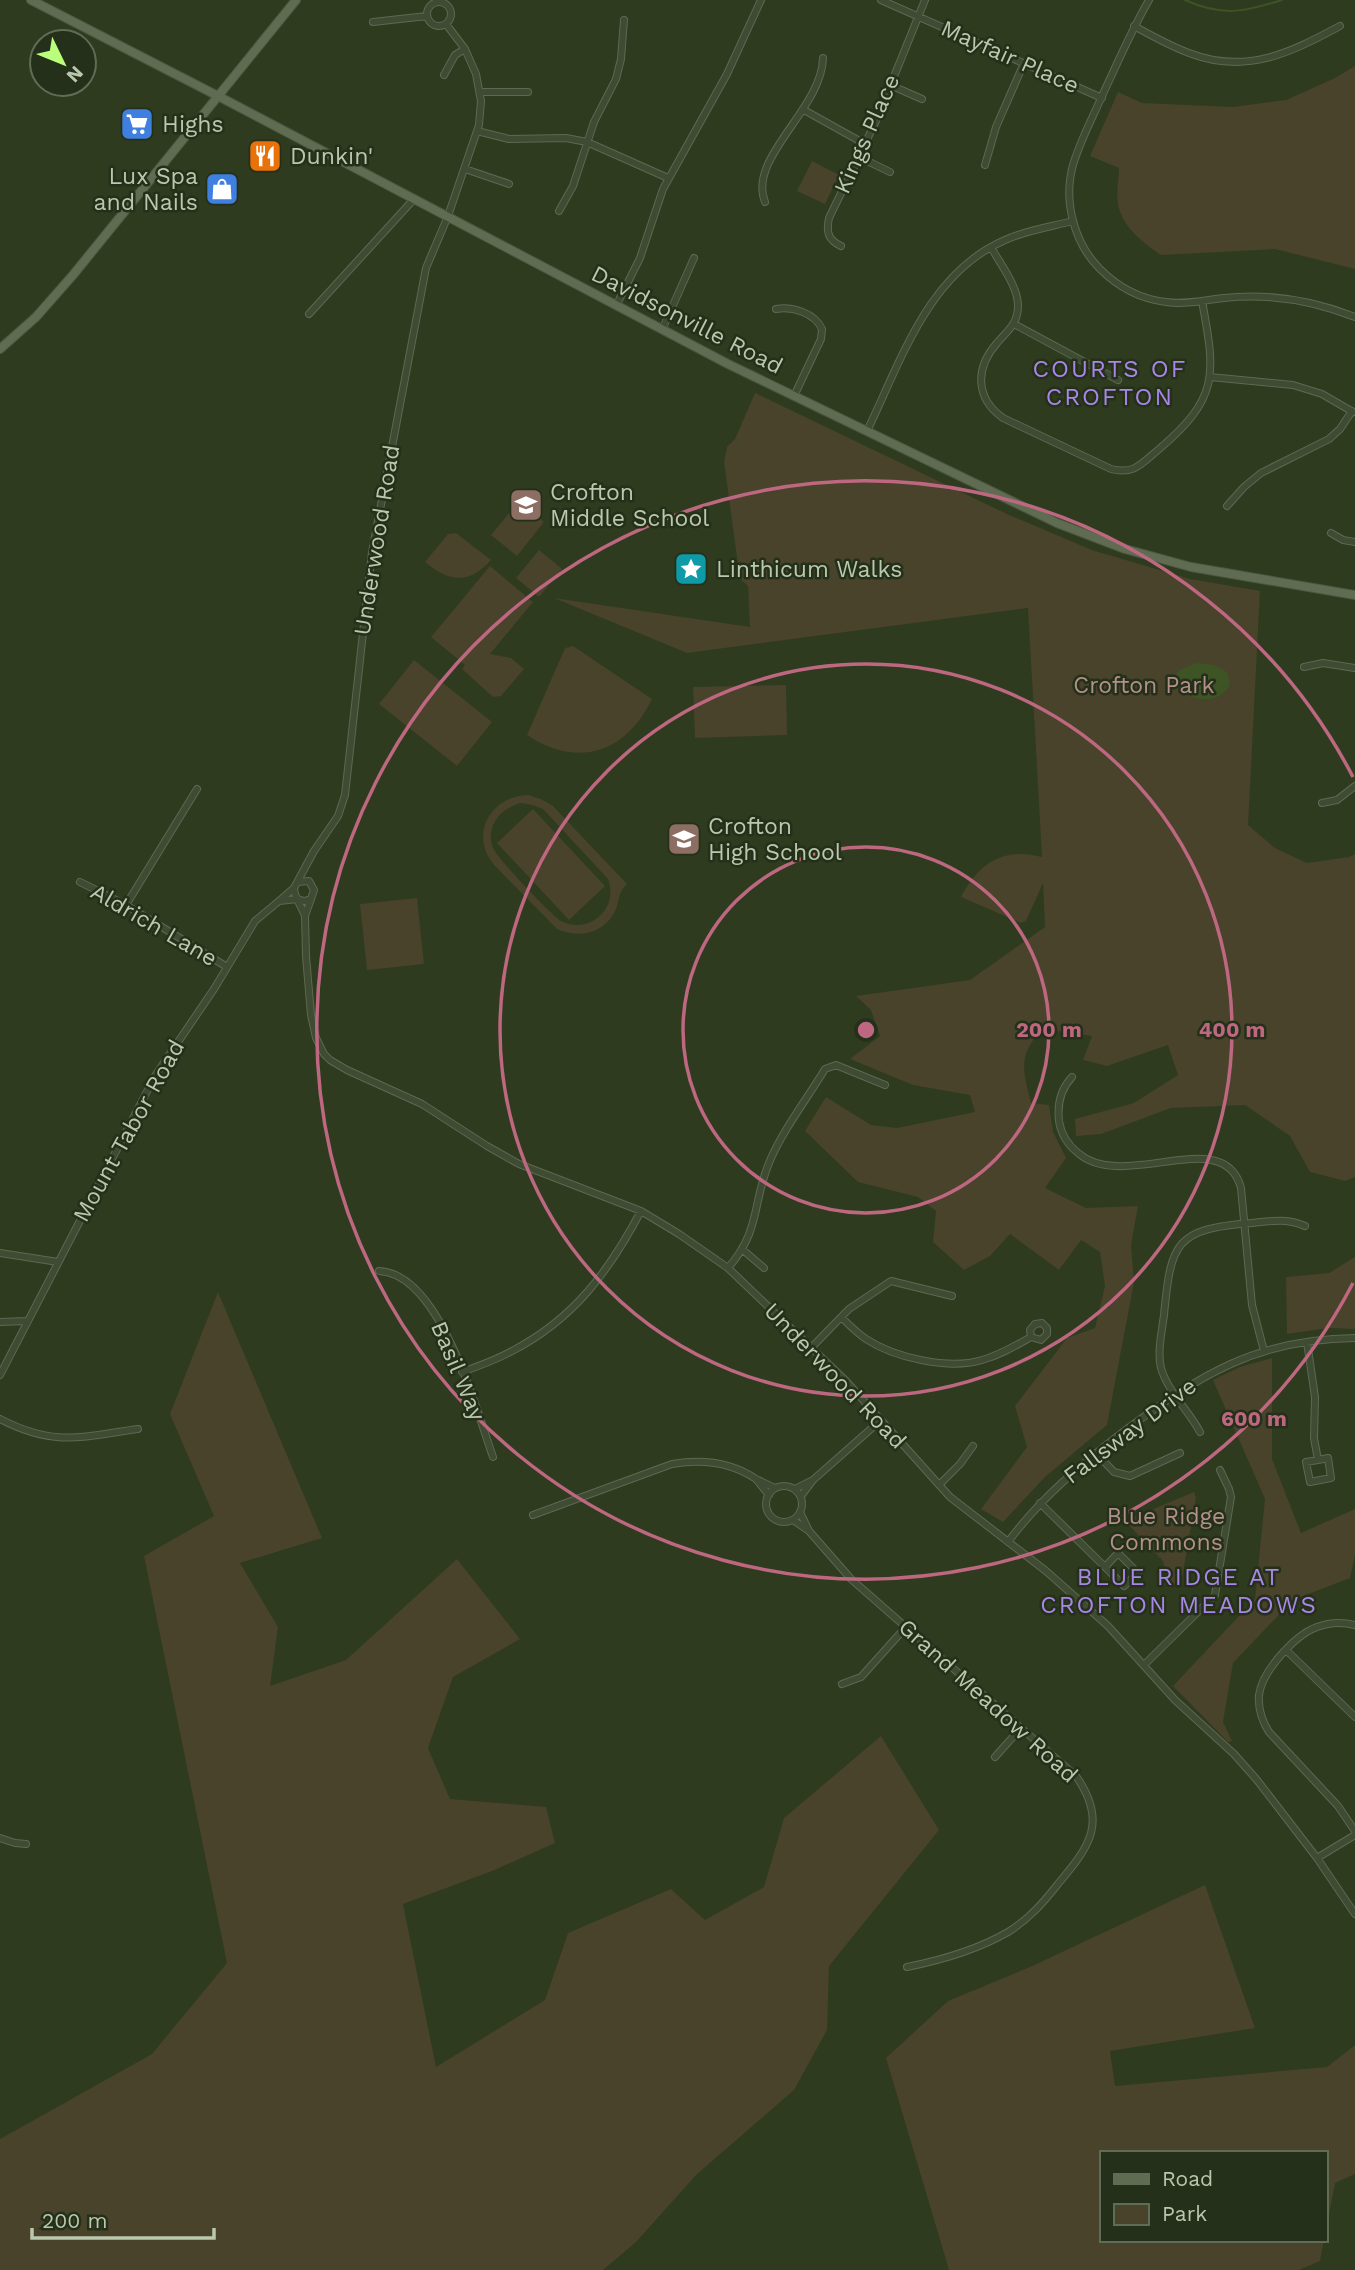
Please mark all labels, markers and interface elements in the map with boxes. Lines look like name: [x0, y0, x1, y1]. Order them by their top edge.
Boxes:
street label: Mayfair Place: [937, 15, 1083, 99]
north arrow: [28, 28, 98, 98]
text: N: [62, 61, 88, 87]
street label: Kings Place: [829, 70, 905, 198]
supermarket icon: Highs: [118, 105, 156, 143]
place label: Highs: [162, 111, 224, 138]
restaurant icon: Dunkin': [246, 137, 284, 175]
place label: Dunkin': [290, 143, 373, 170]
place label: Lux Spa and Nails: [93, 163, 198, 216]
shop icon: Lux Spa and Nails: [203, 170, 241, 208]
street label: Davidsonville Road: [587, 260, 787, 380]
district label: COURTS OF CROFTON: [1033, 355, 1187, 411]
street label: Underwood Road: [349, 443, 405, 637]
place label: Crofton Middle School: [550, 479, 709, 532]
school or university icon: Crofton Middle School: [507, 486, 545, 524]
place icon: Linthicum Walks: [672, 550, 710, 588]
place label: Linthicum Walks: [716, 556, 902, 583]
park label: Crofton Park: [1073, 672, 1215, 699]
place label: Crofton High School: [708, 813, 842, 866]
school or university icon: Crofton High School: [665, 820, 703, 858]
street label: Aldrich Lane: [86, 878, 222, 972]
text: 200 m: [1016, 1017, 1082, 1042]
text: 400 m: [1199, 1017, 1265, 1042]
centre of rings: [854, 1018, 878, 1042]
street label: Mount Tabor Road: [68, 1035, 190, 1227]
street label: Underwood Road: [758, 1297, 912, 1455]
street label: Basil Way: [425, 1317, 491, 1425]
street label: Fallsway Drive: [1058, 1372, 1202, 1490]
text: 600 m: [1221, 1406, 1287, 1431]
park label: Blue Ridge Commons: [1107, 1503, 1225, 1556]
district label: BLUE RIDGE AT CROFTON MEADOWS: [1040, 1563, 1318, 1619]
street label: Grand Meadow Road: [893, 1613, 1083, 1789]
legend: [1100, 2151, 1327, 2242]
text: Road: [1162, 2166, 1213, 2191]
scale bar: [32, 2196, 214, 2240]
text: Park: [1162, 2201, 1207, 2226]
text: 200 m: [42, 2208, 108, 2233]

